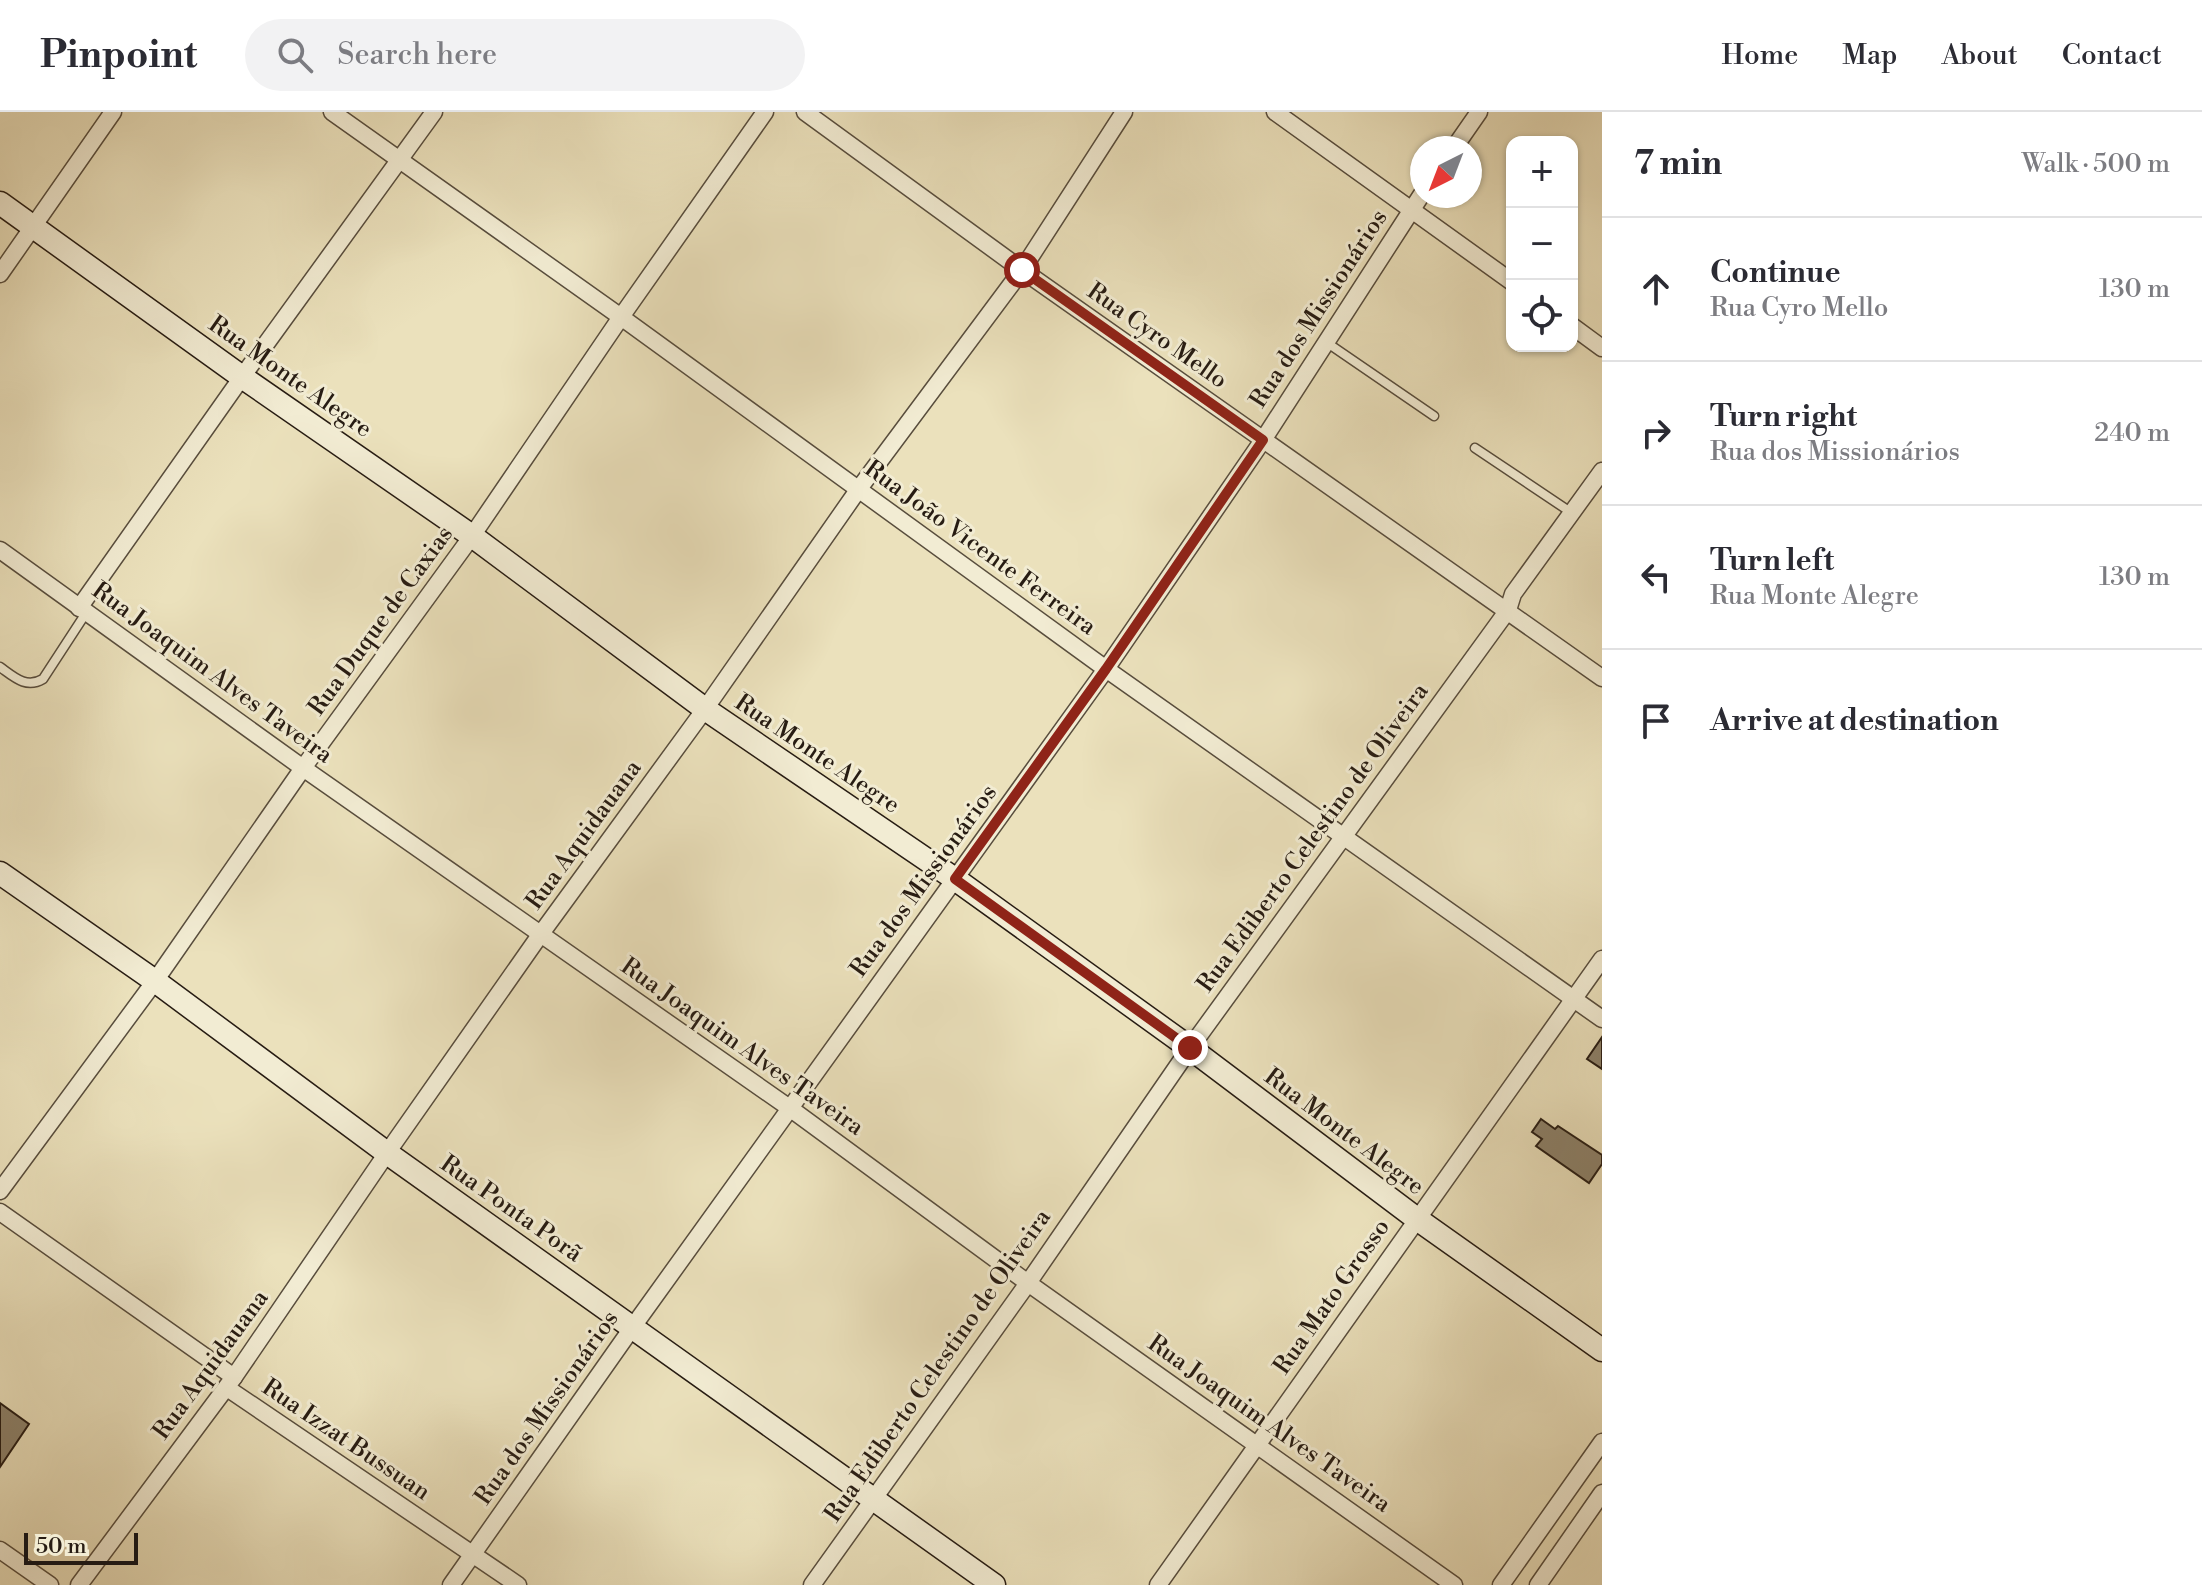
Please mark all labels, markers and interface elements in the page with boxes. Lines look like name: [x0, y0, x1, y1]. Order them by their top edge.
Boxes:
search box: [245, 19, 805, 91]
text: Pinpoint: [40, 32, 197, 79]
icon: search: [273, 33, 317, 77]
text: Search here: [337, 36, 497, 74]
text: Home: [1722, 38, 1798, 73]
text: Map: [1842, 38, 1897, 73]
text: About: [1941, 38, 2018, 73]
text: Contact: [2062, 38, 2162, 73]
north arrow: [1410, 136, 1482, 208]
map controls: [1506, 136, 1578, 352]
button: +: [1506, 136, 1578, 208]
text: 7 min: [1634, 143, 1722, 185]
text: Walk · 500 m: [2022, 148, 2170, 180]
street label: Rua dos Missionários: [1244, 204, 1394, 414]
button: −: [1506, 208, 1578, 280]
route start: [1004, 252, 1040, 288]
text: Continue: [1710, 254, 1841, 292]
icon: ahead: [1634, 267, 1678, 311]
text: 130 m: [2099, 273, 2170, 305]
street label: Rua Cyro Mello: [1081, 277, 1233, 395]
button: locate: [1506, 280, 1578, 352]
text: Rua Cyro Mello: [1710, 292, 1888, 324]
street label: Rua Monte Alegre: [202, 309, 378, 445]
text: Turn right: [1710, 398, 1857, 436]
icon: right: [1634, 411, 1678, 455]
text: 240 m: [2094, 417, 2170, 449]
text: Rua dos Missionários: [1710, 436, 1960, 468]
street label: Rua João Vicente Ferreira: [858, 454, 1102, 643]
street label: Rua Duque de Caxias: [302, 520, 460, 722]
text: Turn left: [1710, 542, 1834, 580]
icon: left: [1634, 555, 1678, 599]
text: 130 m: [2099, 561, 2170, 593]
street label: Rua Joaquim Alves Taveira: [86, 576, 339, 771]
text: Rua Monte Alegre: [1710, 580, 1919, 612]
street label: Rua Ediberto Celestino de Oliveira: [1191, 677, 1436, 999]
street label: Rua Monte Alegre: [729, 688, 905, 820]
icon: arrive: [1634, 699, 1678, 743]
text: Arrive at destination: [1710, 702, 1999, 740]
street label: Rua Aquidauana: [520, 754, 649, 916]
street label: Rua dos Missionários: [844, 779, 1004, 983]
street label: Rua Joaquim Alves Taveira: [615, 952, 870, 1143]
route end: [1172, 1030, 1208, 1066]
street label: Rua Monte Alegre: [1258, 1062, 1430, 1202]
street label: Rua Ponta Porã: [434, 1149, 589, 1270]
street label: Rua Ediberto Celestino de Oliveira: [818, 1203, 1058, 1528]
street label: Rua Mato Grosso: [1267, 1213, 1397, 1381]
street label: Rua Aquidauana: [147, 1284, 276, 1446]
street label: Rua dos Missionários: [469, 1305, 625, 1511]
street label: Rua Joaquim Alves Taveira: [1142, 1329, 1397, 1520]
street label: Rua Izzat Bussuan: [256, 1373, 436, 1507]
scale bar: [24, 1529, 138, 1565]
text: 50 m: [36, 1533, 87, 1560]

